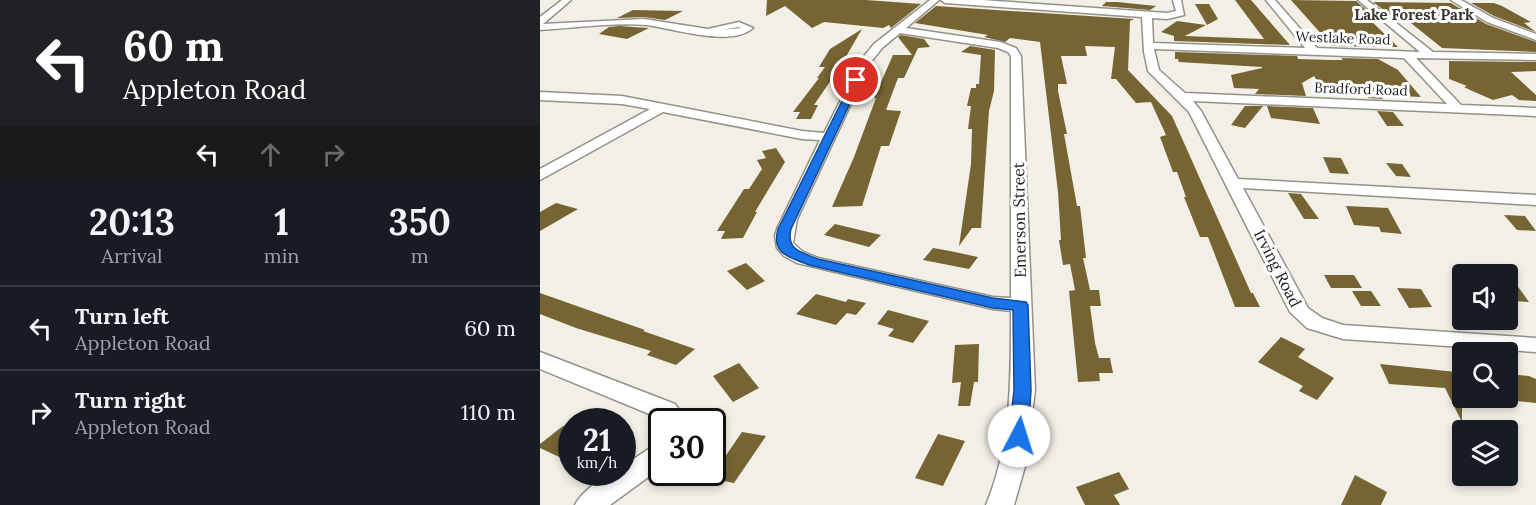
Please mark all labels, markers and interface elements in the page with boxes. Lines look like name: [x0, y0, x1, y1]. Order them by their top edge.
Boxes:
district label: Lake Forest Park: [1354, 5, 1474, 24]
text: 60 m: [123, 19, 224, 73]
icon: left: [24, 24, 102, 102]
street label: Westlake Road: [1295, 27, 1391, 49]
pin: [830, 54, 881, 105]
icon: arrive: [839, 63, 872, 96]
text: Appleton Road: [123, 72, 306, 106]
street label: Bradford Road: [1314, 78, 1408, 100]
icon: left: [191, 138, 224, 171]
icon: ahead: [254, 138, 287, 171]
icon: right: [317, 138, 350, 171]
street label: Emerson Street: [1008, 161, 1030, 278]
text: 20:13: [89, 199, 175, 245]
text: 1: [274, 199, 289, 245]
text: 350: [388, 199, 451, 245]
street label: Irving Road: [1250, 226, 1306, 311]
text: Arrival: [101, 243, 162, 268]
text: min: [264, 243, 299, 268]
text: m: [411, 243, 429, 268]
map controls: [1452, 264, 1518, 486]
button: sound: [1452, 264, 1518, 330]
text: Turn left: [75, 302, 169, 330]
icon: left: [24, 312, 57, 345]
text: 60 m: [464, 314, 516, 342]
text: Appleton Road: [75, 330, 211, 355]
button: search: [1452, 342, 1518, 408]
text: Turn right: [75, 386, 186, 414]
icon: right: [24, 396, 57, 429]
text: 110 m: [461, 398, 516, 426]
position arrow: [987, 404, 1051, 468]
speed limit sign: 30: [648, 408, 726, 486]
text: Appleton Road: [75, 414, 211, 439]
button: layers: [1452, 420, 1518, 486]
text: 21: [583, 421, 611, 459]
text: km/h: [577, 453, 617, 472]

